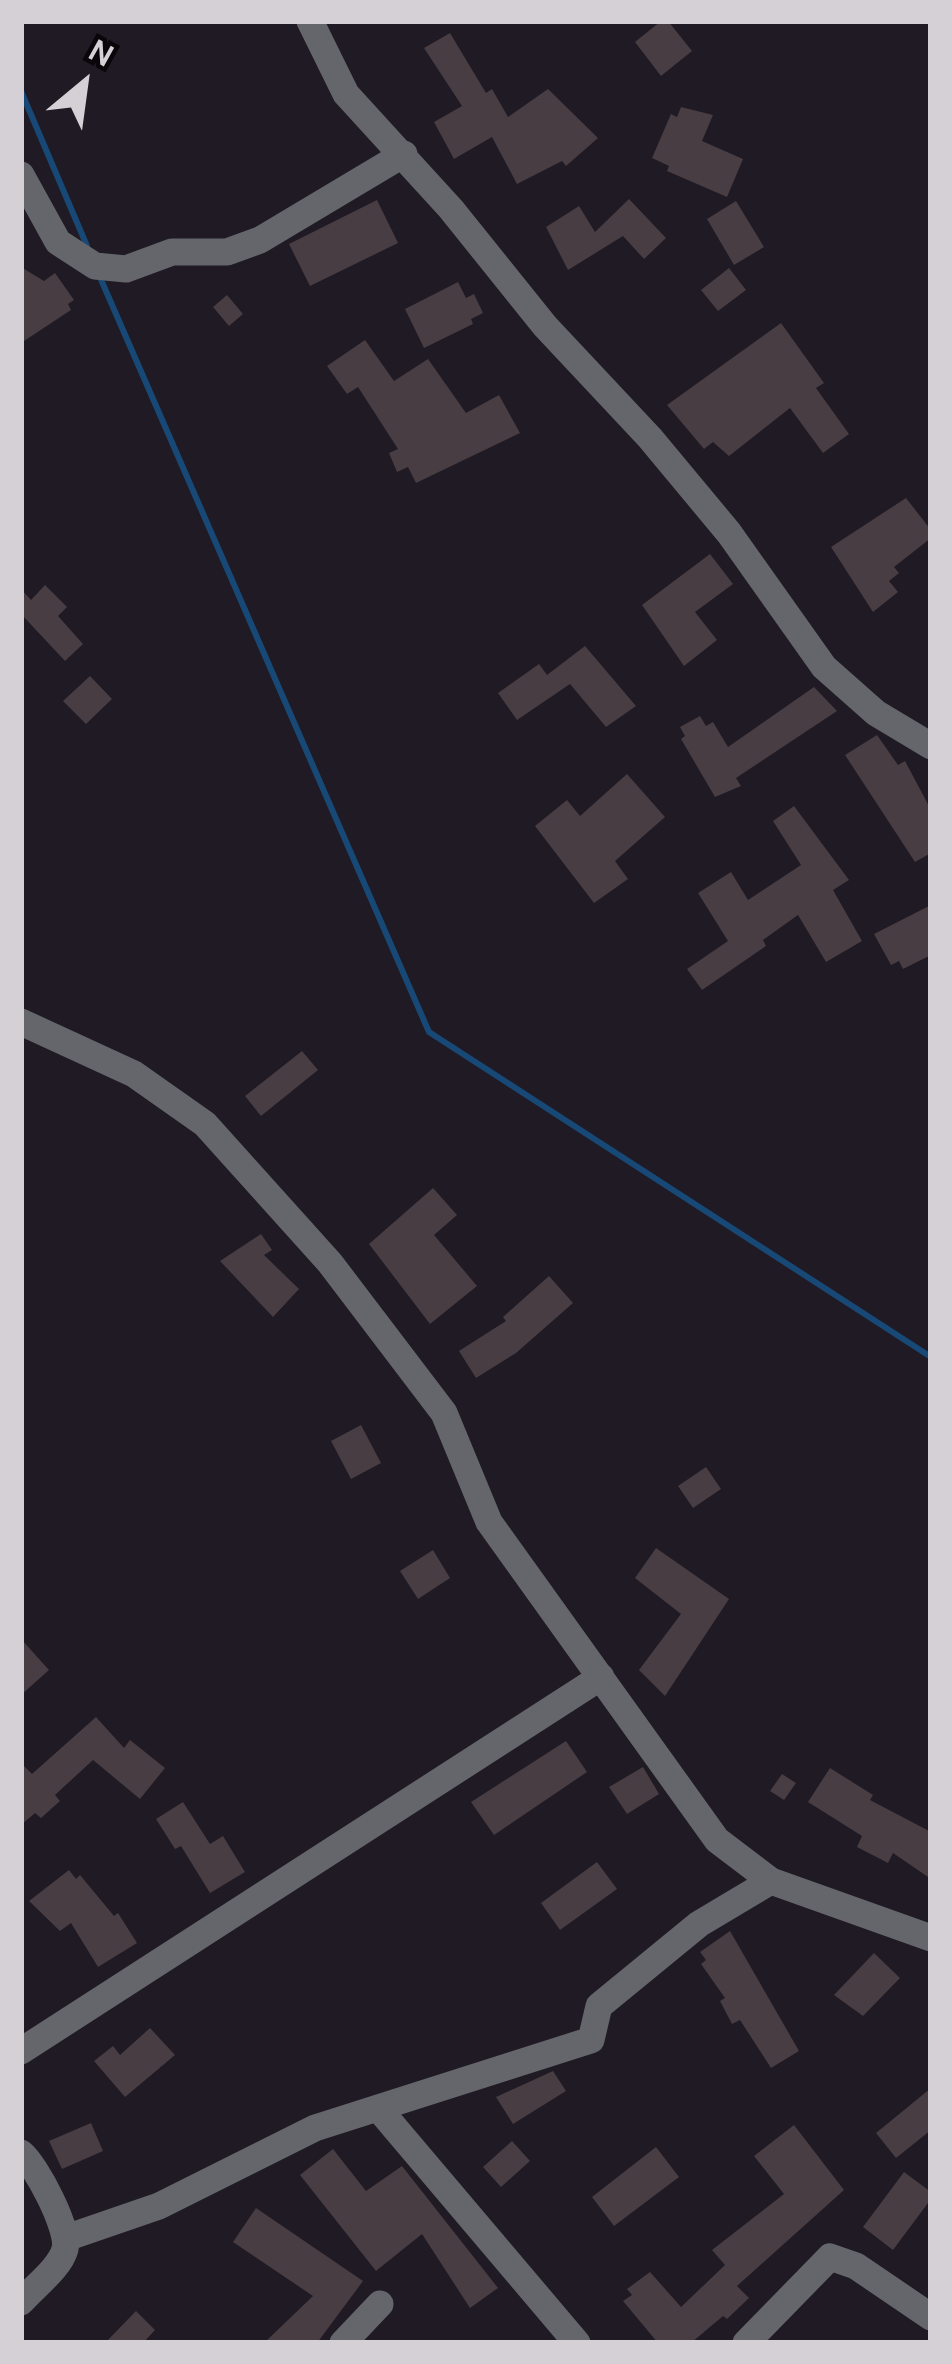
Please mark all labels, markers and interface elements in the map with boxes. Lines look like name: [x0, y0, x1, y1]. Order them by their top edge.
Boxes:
north arrow: [24, 24, 144, 144]
text: N: [82, 30, 121, 75]

